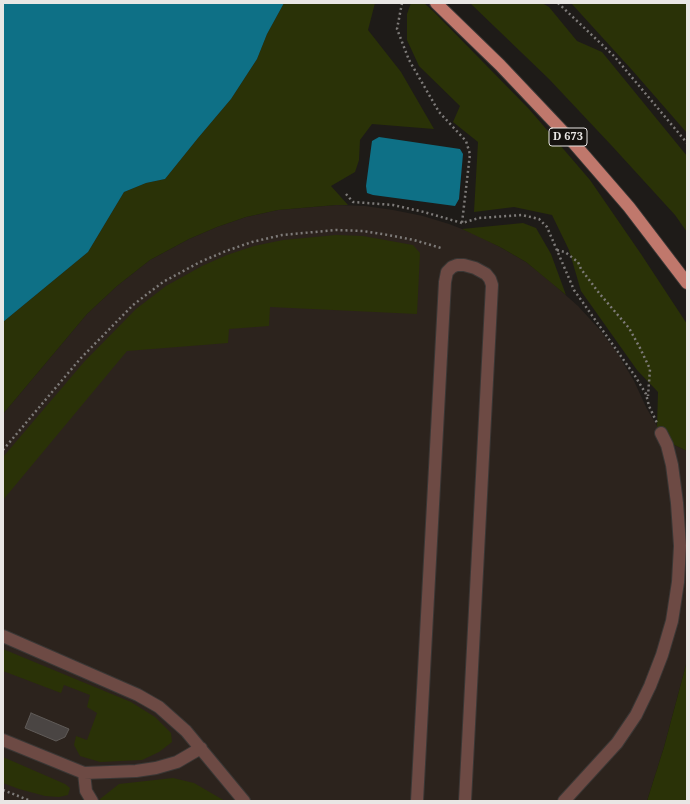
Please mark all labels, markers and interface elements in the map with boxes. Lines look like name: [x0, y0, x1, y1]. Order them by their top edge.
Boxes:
road number: D 673: [549, 128, 587, 146]

